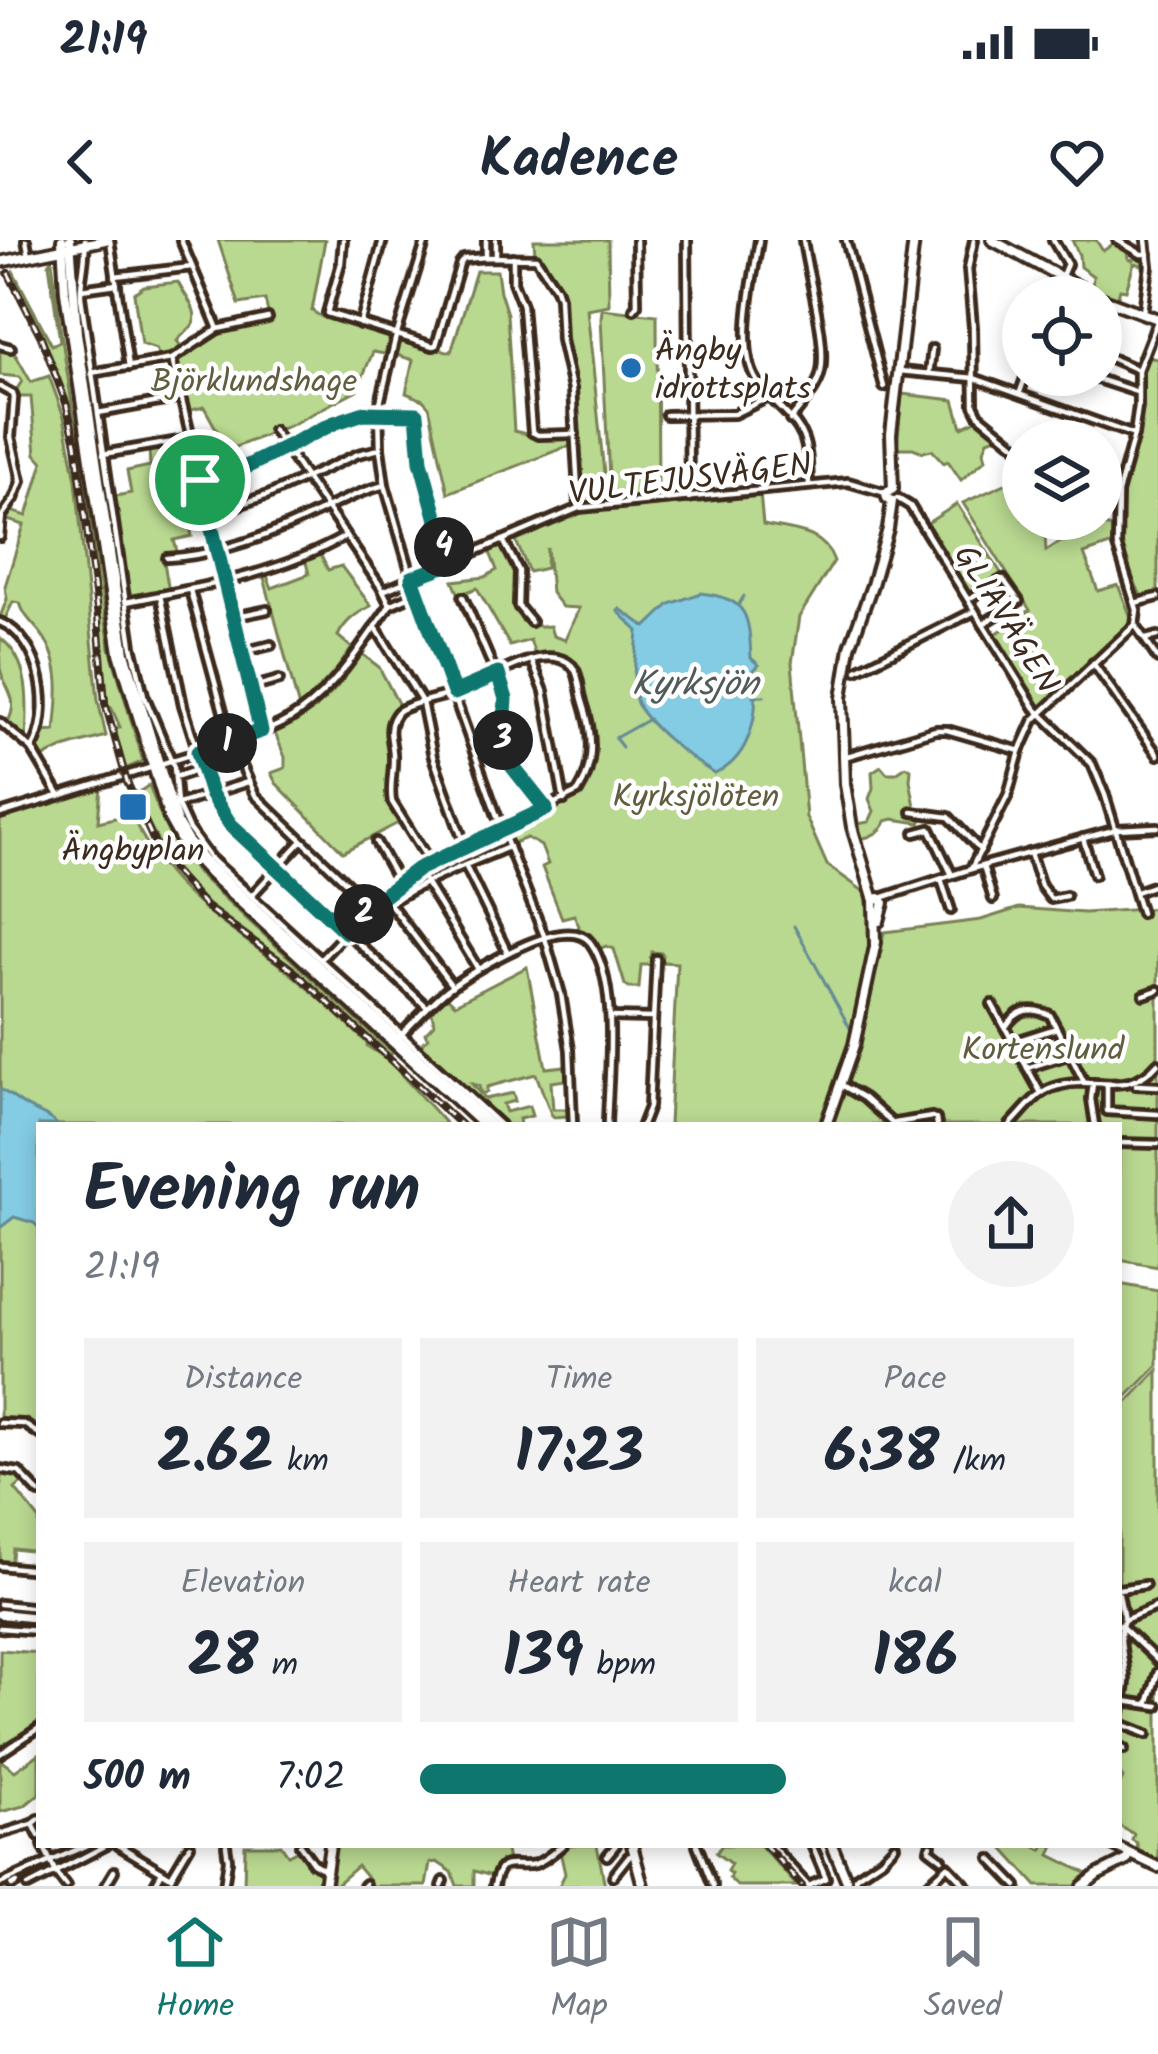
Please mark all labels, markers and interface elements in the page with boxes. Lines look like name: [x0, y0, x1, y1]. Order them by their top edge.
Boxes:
text: 21:19: [60, 6, 147, 78]
text: Kadence: [480, 119, 678, 205]
icon: back: [48, 129, 114, 195]
icon: heart: [1044, 129, 1110, 195]
map controls: [1002, 276, 1122, 540]
button: locate: [1002, 276, 1122, 396]
place label: Ängby idrottsplats: [655, 326, 811, 417]
marker: Ängby idrottsplats: [618, 355, 644, 381]
park label: Björklundshage: [151, 357, 357, 410]
button: layers: [1002, 420, 1122, 540]
pin: [149, 429, 251, 531]
street label: VULTEJUSVÄGEN: [566, 439, 815, 522]
icon: arrive: [167, 447, 233, 513]
pin: 4: [414, 517, 474, 577]
text: 4: [435, 520, 453, 573]
street label: GLIAVÄGEN: [938, 535, 1072, 705]
water label: Kyrksjön: [632, 657, 761, 714]
pin: 3: [473, 710, 533, 770]
pin: 1: [197, 713, 257, 773]
text: 3: [494, 713, 512, 766]
text: 1: [222, 716, 232, 769]
park label: Kyrksjölöten: [613, 772, 779, 825]
marker: Ängbyplan: [117, 791, 149, 823]
place label: Ängbyplan: [61, 826, 205, 879]
pin: 2: [334, 884, 394, 944]
text: 2: [354, 887, 374, 940]
park label: Kortenslund: [962, 1025, 1126, 1078]
text: Evening run: [84, 1140, 420, 1245]
button: share: [948, 1161, 1074, 1287]
text: 21:19: [84, 1238, 160, 1300]
text: Distance: [184, 1354, 302, 1407]
text: Time: [546, 1354, 612, 1407]
text: Pace: [884, 1354, 946, 1407]
text: 2.62: [157, 1407, 274, 1503]
text: 17:23: [515, 1407, 644, 1503]
text: 6:38: [824, 1407, 939, 1503]
text: km: [274, 1436, 329, 1489]
text: /km: [939, 1436, 1006, 1489]
text: Elevation: [181, 1558, 305, 1611]
text: Heart rate: [507, 1558, 651, 1611]
text: kcal: [888, 1558, 942, 1611]
text: 28: [188, 1611, 258, 1707]
text: 139: [502, 1611, 583, 1707]
text: 186: [872, 1611, 958, 1707]
text: m: [258, 1640, 298, 1693]
text: bpm: [583, 1640, 656, 1693]
text: 500 m: [84, 1748, 191, 1810]
text: 7:02: [276, 1748, 346, 1810]
tab: Home: [156, 1909, 234, 2034]
tab: Map: [546, 1909, 612, 2034]
tab: Saved: [924, 1909, 1002, 2034]

